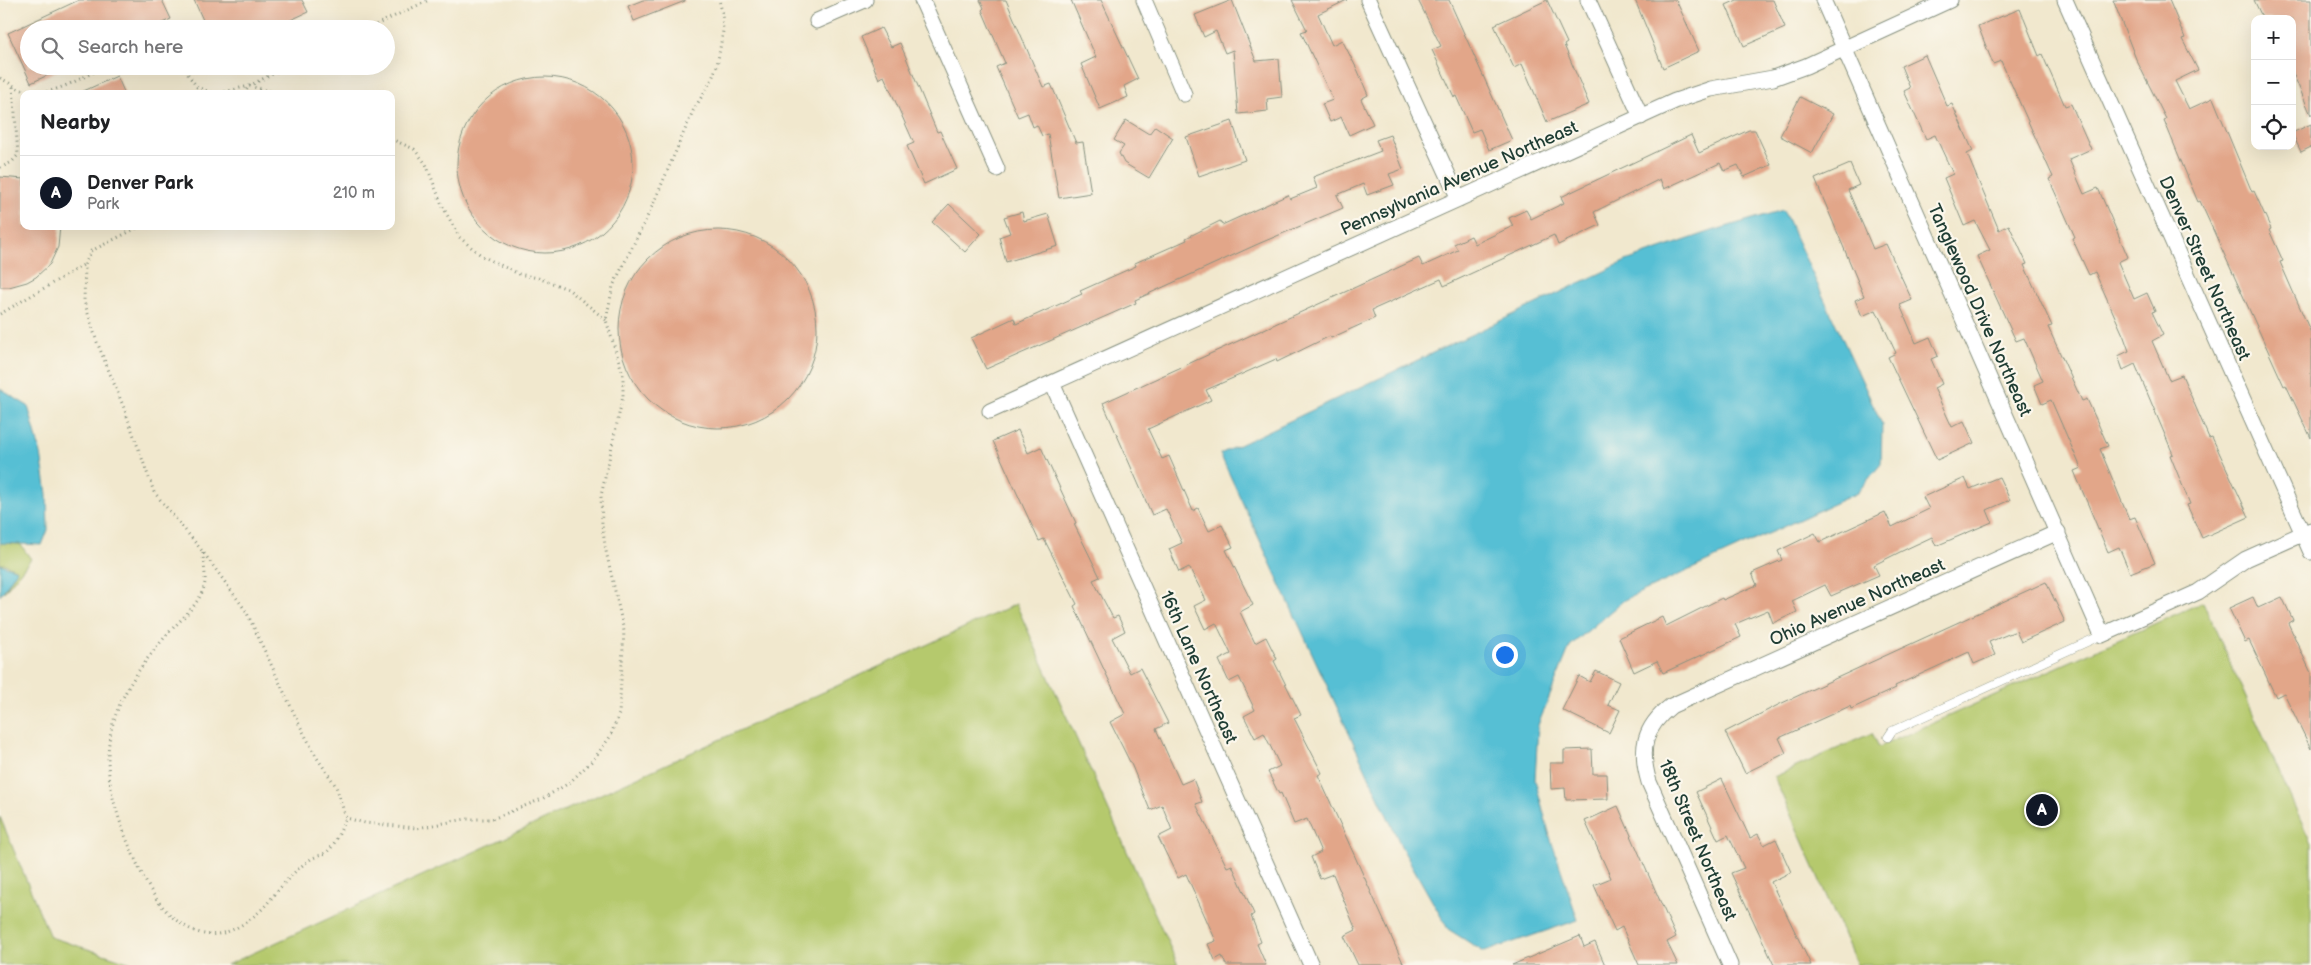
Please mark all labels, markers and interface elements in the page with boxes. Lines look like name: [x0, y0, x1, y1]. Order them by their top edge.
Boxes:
map controls: [2251, 15, 2296, 150]
button: +: [2251, 15, 2296, 60]
search box: [20, 20, 395, 75]
icon: search: [38, 34, 66, 62]
text: Search here: [78, 36, 183, 59]
button: −: [2251, 60, 2296, 105]
button: locate: [2251, 105, 2296, 150]
text: Nearby: [40, 110, 110, 135]
street label: Pennsylvania Avenue Northeast: [1337, 116, 1581, 240]
text: Denver Park: [87, 172, 194, 195]
street label: Denver Street Northeast: [2154, 173, 2255, 364]
text: A: [51, 184, 61, 203]
text: 210 m: [333, 184, 375, 203]
text: Park: [87, 195, 119, 214]
street label: Tanglewood Drive Northeast: [1923, 201, 2036, 420]
street label: Ohio Avenue Northeast: [1766, 554, 1948, 651]
street label: 16th Lane Northeast: [1155, 587, 1242, 747]
your location: [1492, 642, 1518, 668]
street label: 18th Street Northeast: [1654, 756, 1741, 924]
pin: A: [2026, 791, 2058, 829]

